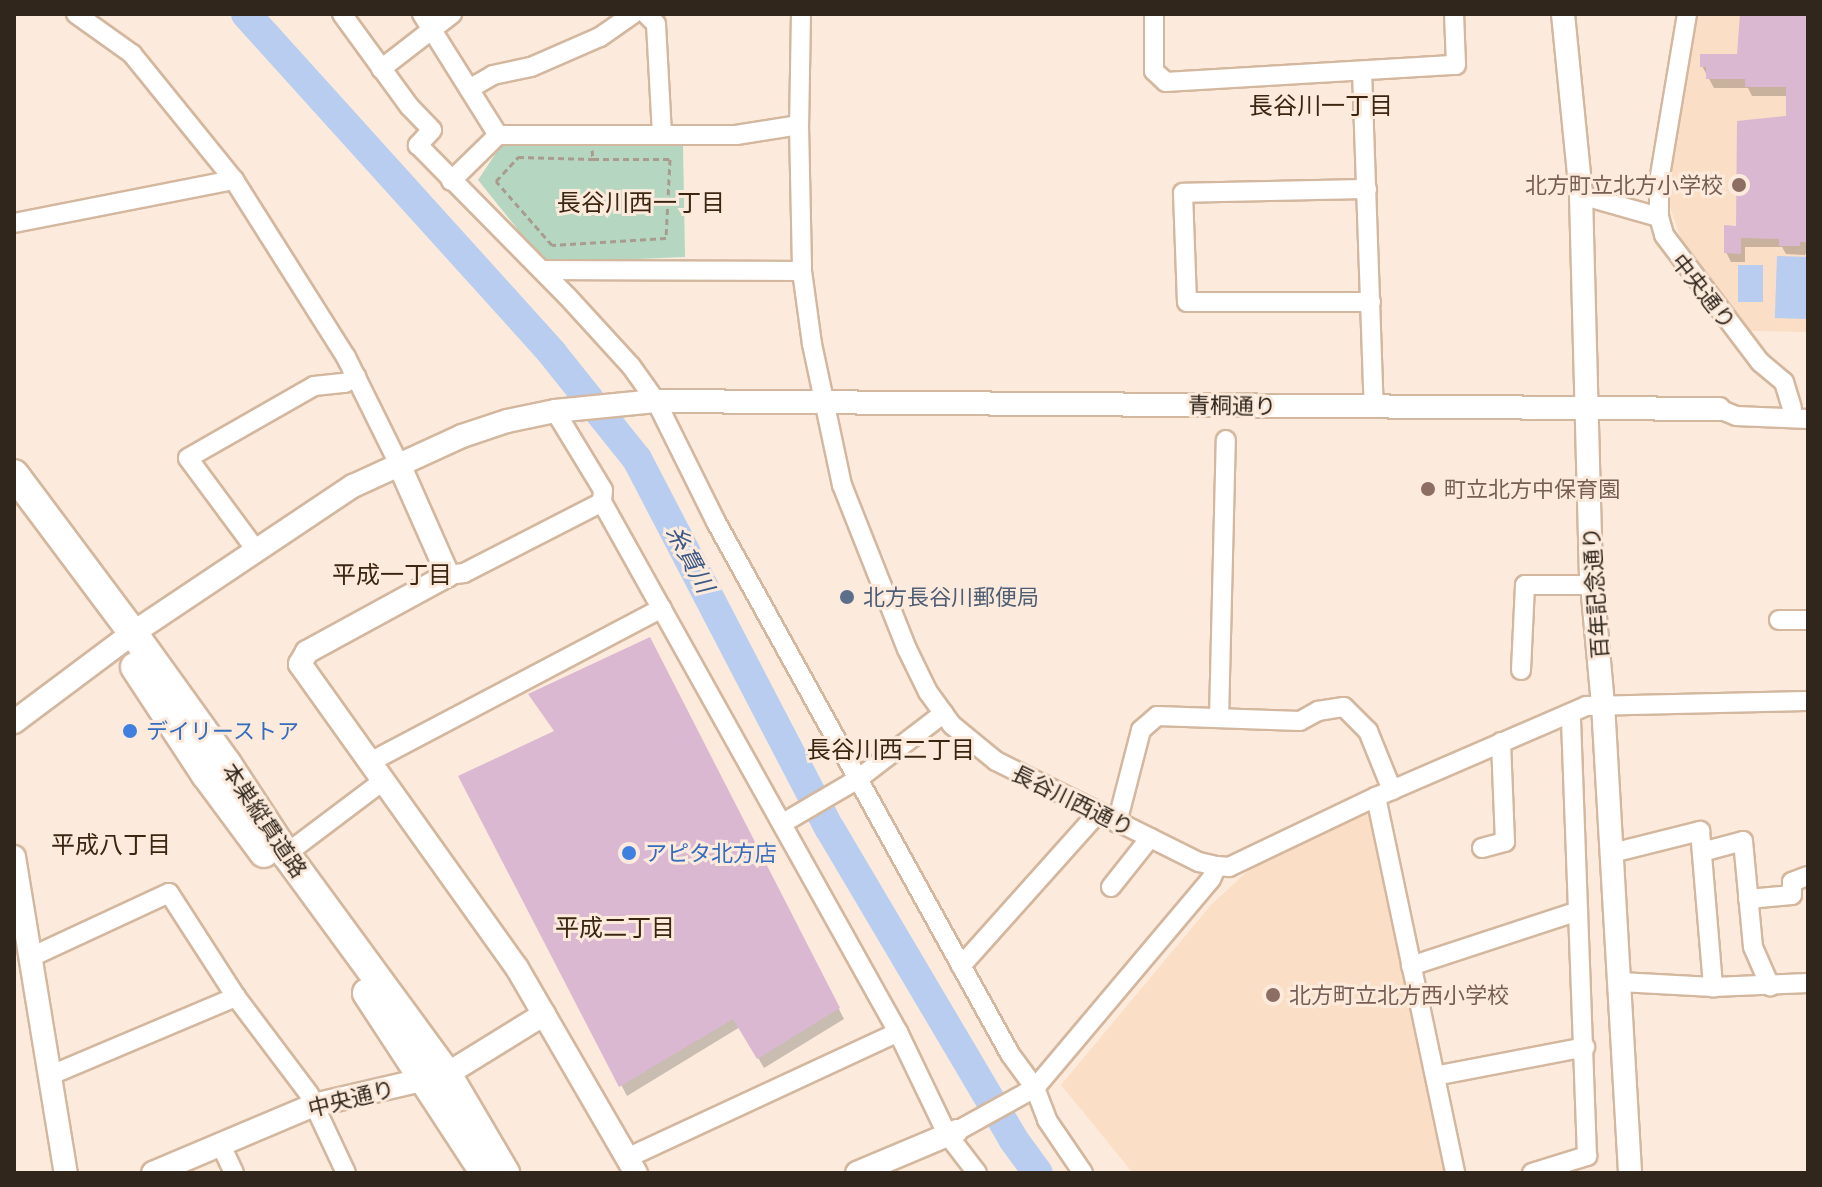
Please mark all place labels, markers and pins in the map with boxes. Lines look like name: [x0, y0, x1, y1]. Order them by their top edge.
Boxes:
place label: 北方町立北方小学校: [1525, 172, 1723, 198]
marker: 北方町立北方小学校: [1730, 176, 1748, 194]
place label: 町立北方中保育園: [1444, 476, 1620, 502]
marker: 町立北方中保育園: [1419, 480, 1437, 498]
place label: 北方長谷川郵便局: [863, 584, 1039, 610]
marker: 北方長谷川郵便局: [838, 588, 856, 606]
place label: デイリーストア: [146, 718, 300, 744]
marker: デイリーストア: [121, 722, 139, 740]
place label: アピタ北方店: [645, 840, 777, 866]
marker: アピタ北方店: [620, 844, 638, 862]
place label: 北方町立北方西小学校: [1289, 982, 1509, 1008]
marker: 北方町立北方西小学校: [1264, 986, 1282, 1004]

